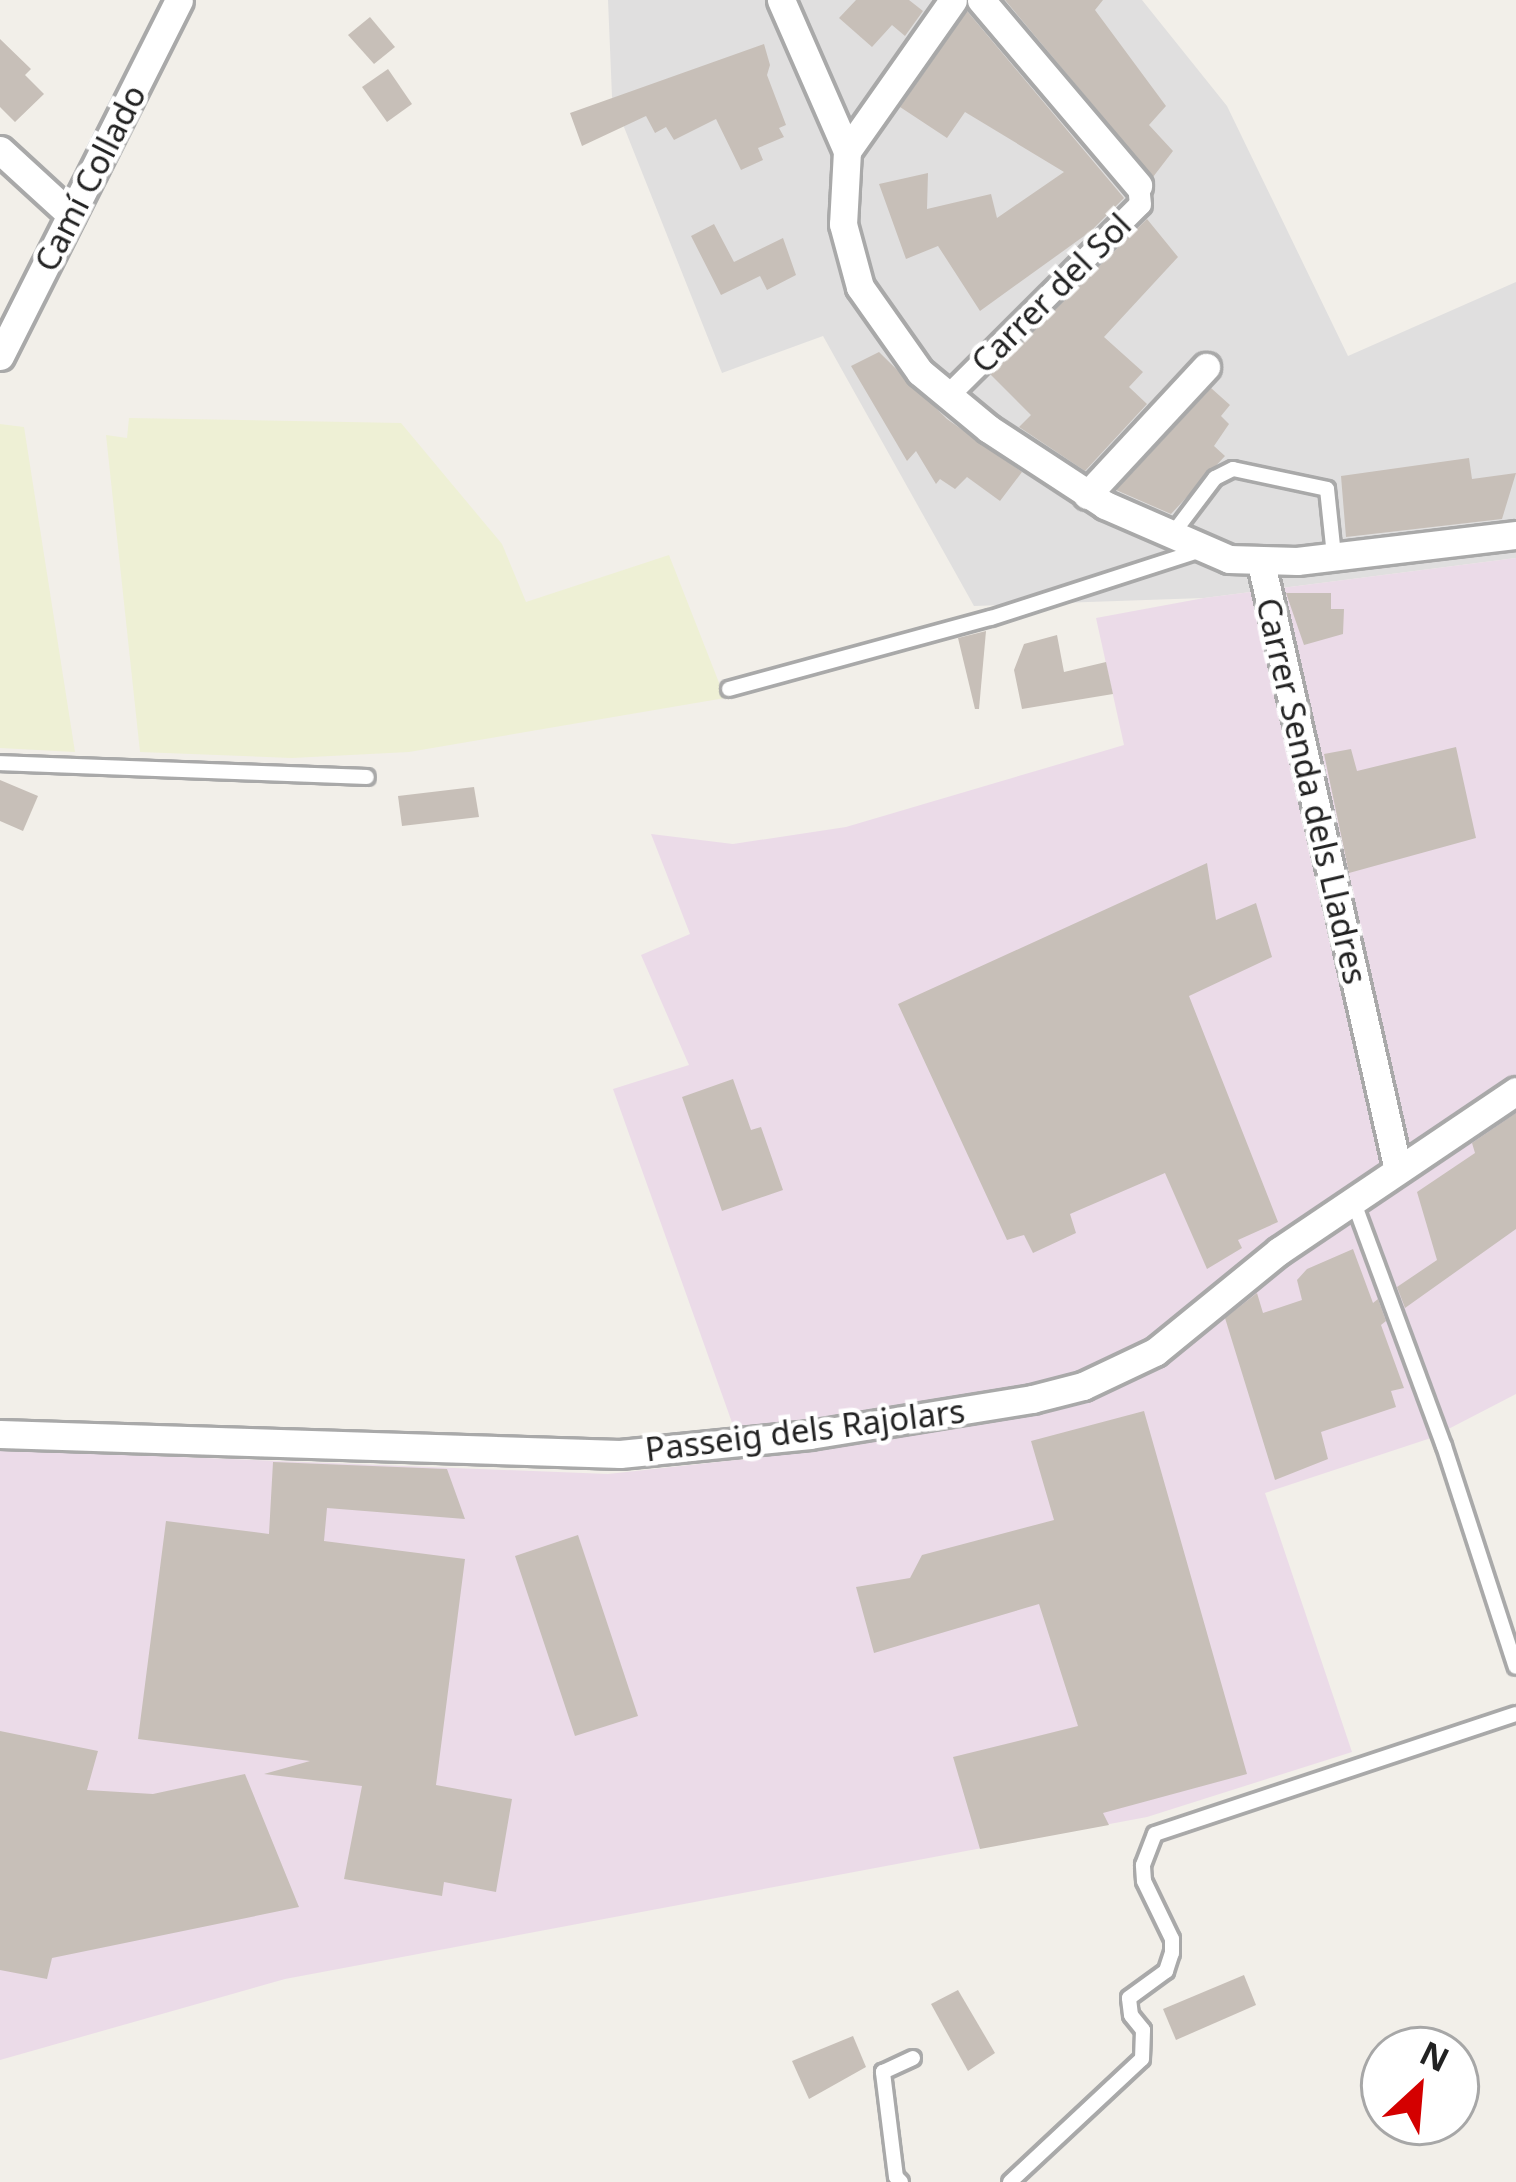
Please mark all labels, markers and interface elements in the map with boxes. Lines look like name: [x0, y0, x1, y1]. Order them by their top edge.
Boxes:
street label: Camí Collado: [26, 78, 154, 278]
street label: Carrer del Sol: [963, 205, 1139, 381]
street label: Carrer Senda dels Lladres: [1248, 594, 1376, 988]
street label: Passeig dels Rajolars: [643, 1391, 967, 1469]
north arrow: [1360, 2026, 1480, 2146]
text: N: [1413, 2030, 1457, 2082]

